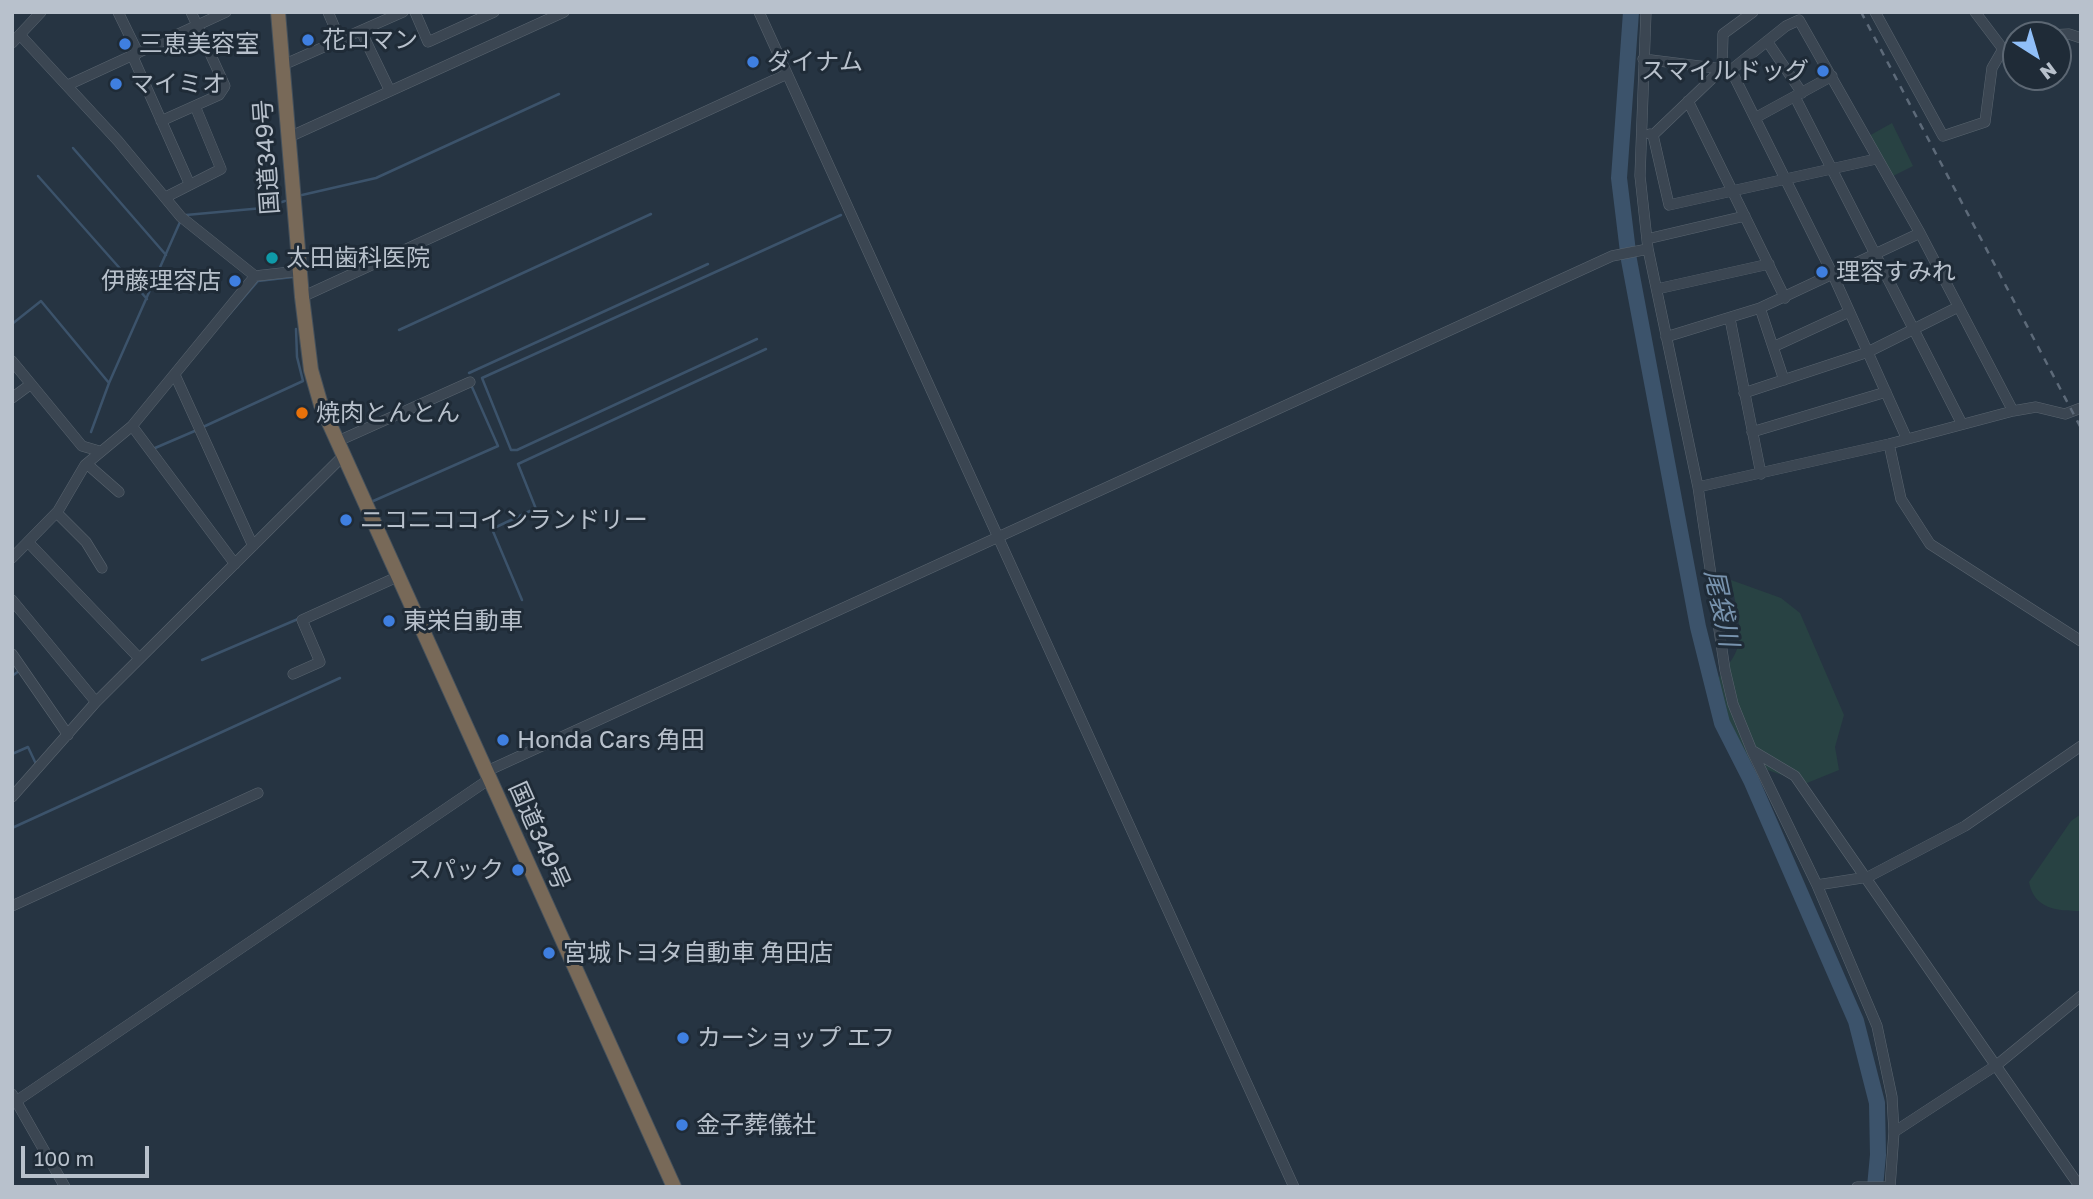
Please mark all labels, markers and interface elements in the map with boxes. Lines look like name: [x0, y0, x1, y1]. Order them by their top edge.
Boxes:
north arrow: [2002, 21, 2072, 91]
place label: 花ロマン: [322, 26, 418, 54]
place label: 三恵美容室: [139, 30, 259, 58]
marker: 花ロマン: [300, 32, 316, 48]
marker: 三恵美容室: [117, 36, 133, 52]
place label: ダイナム: [767, 48, 863, 76]
marker: ダイナム: [745, 54, 761, 70]
place label: スマイルドッグ: [1641, 57, 1809, 85]
text: N: [2036, 58, 2061, 85]
marker: スマイルドッグ: [1815, 63, 1831, 79]
place label: マイミオ: [130, 70, 226, 98]
marker: マイミオ: [108, 76, 124, 92]
street label: 国道349号: [249, 99, 285, 215]
place label: 太田歯科医院: [286, 244, 430, 272]
marker: 太田歯科医院: [264, 250, 280, 266]
place label: 理容すみれ: [1836, 258, 1956, 286]
marker: 理容すみれ: [1814, 264, 1830, 280]
place label: 伊藤理容店: [101, 267, 221, 295]
marker: 伊藤理容店: [227, 273, 243, 289]
place label: 焼肉とんとん: [316, 399, 460, 427]
marker: 焼肉とんとん: [294, 405, 310, 421]
place label: ニコニココインランドリー: [360, 506, 648, 534]
marker: ニコニココインランドリー: [338, 512, 354, 528]
water label: 尾袋川: [1698, 567, 1744, 649]
place label: 東栄自動車: [403, 607, 523, 635]
marker: 東栄自動車: [381, 613, 397, 629]
place label: Honda Cars 角田: [517, 726, 705, 754]
marker: Honda Cars 角田: [495, 732, 511, 748]
street label: 国道349号: [502, 778, 576, 894]
place label: スパック: [408, 856, 504, 884]
marker: スパック: [510, 862, 526, 878]
place label: 宮城トヨタ自動車 角田店: [563, 939, 833, 967]
marker: 宮城トヨタ自動車 角田店: [541, 945, 557, 961]
place label: カーショップ エフ: [697, 1024, 895, 1052]
marker: カーショップ エフ: [675, 1030, 691, 1046]
place label: 金子葬儀社: [696, 1111, 816, 1139]
marker: 金子葬儀社: [674, 1117, 690, 1133]
scale bar: [24, 1132, 152, 1176]
text: 100 m: [34, 1145, 94, 1171]

